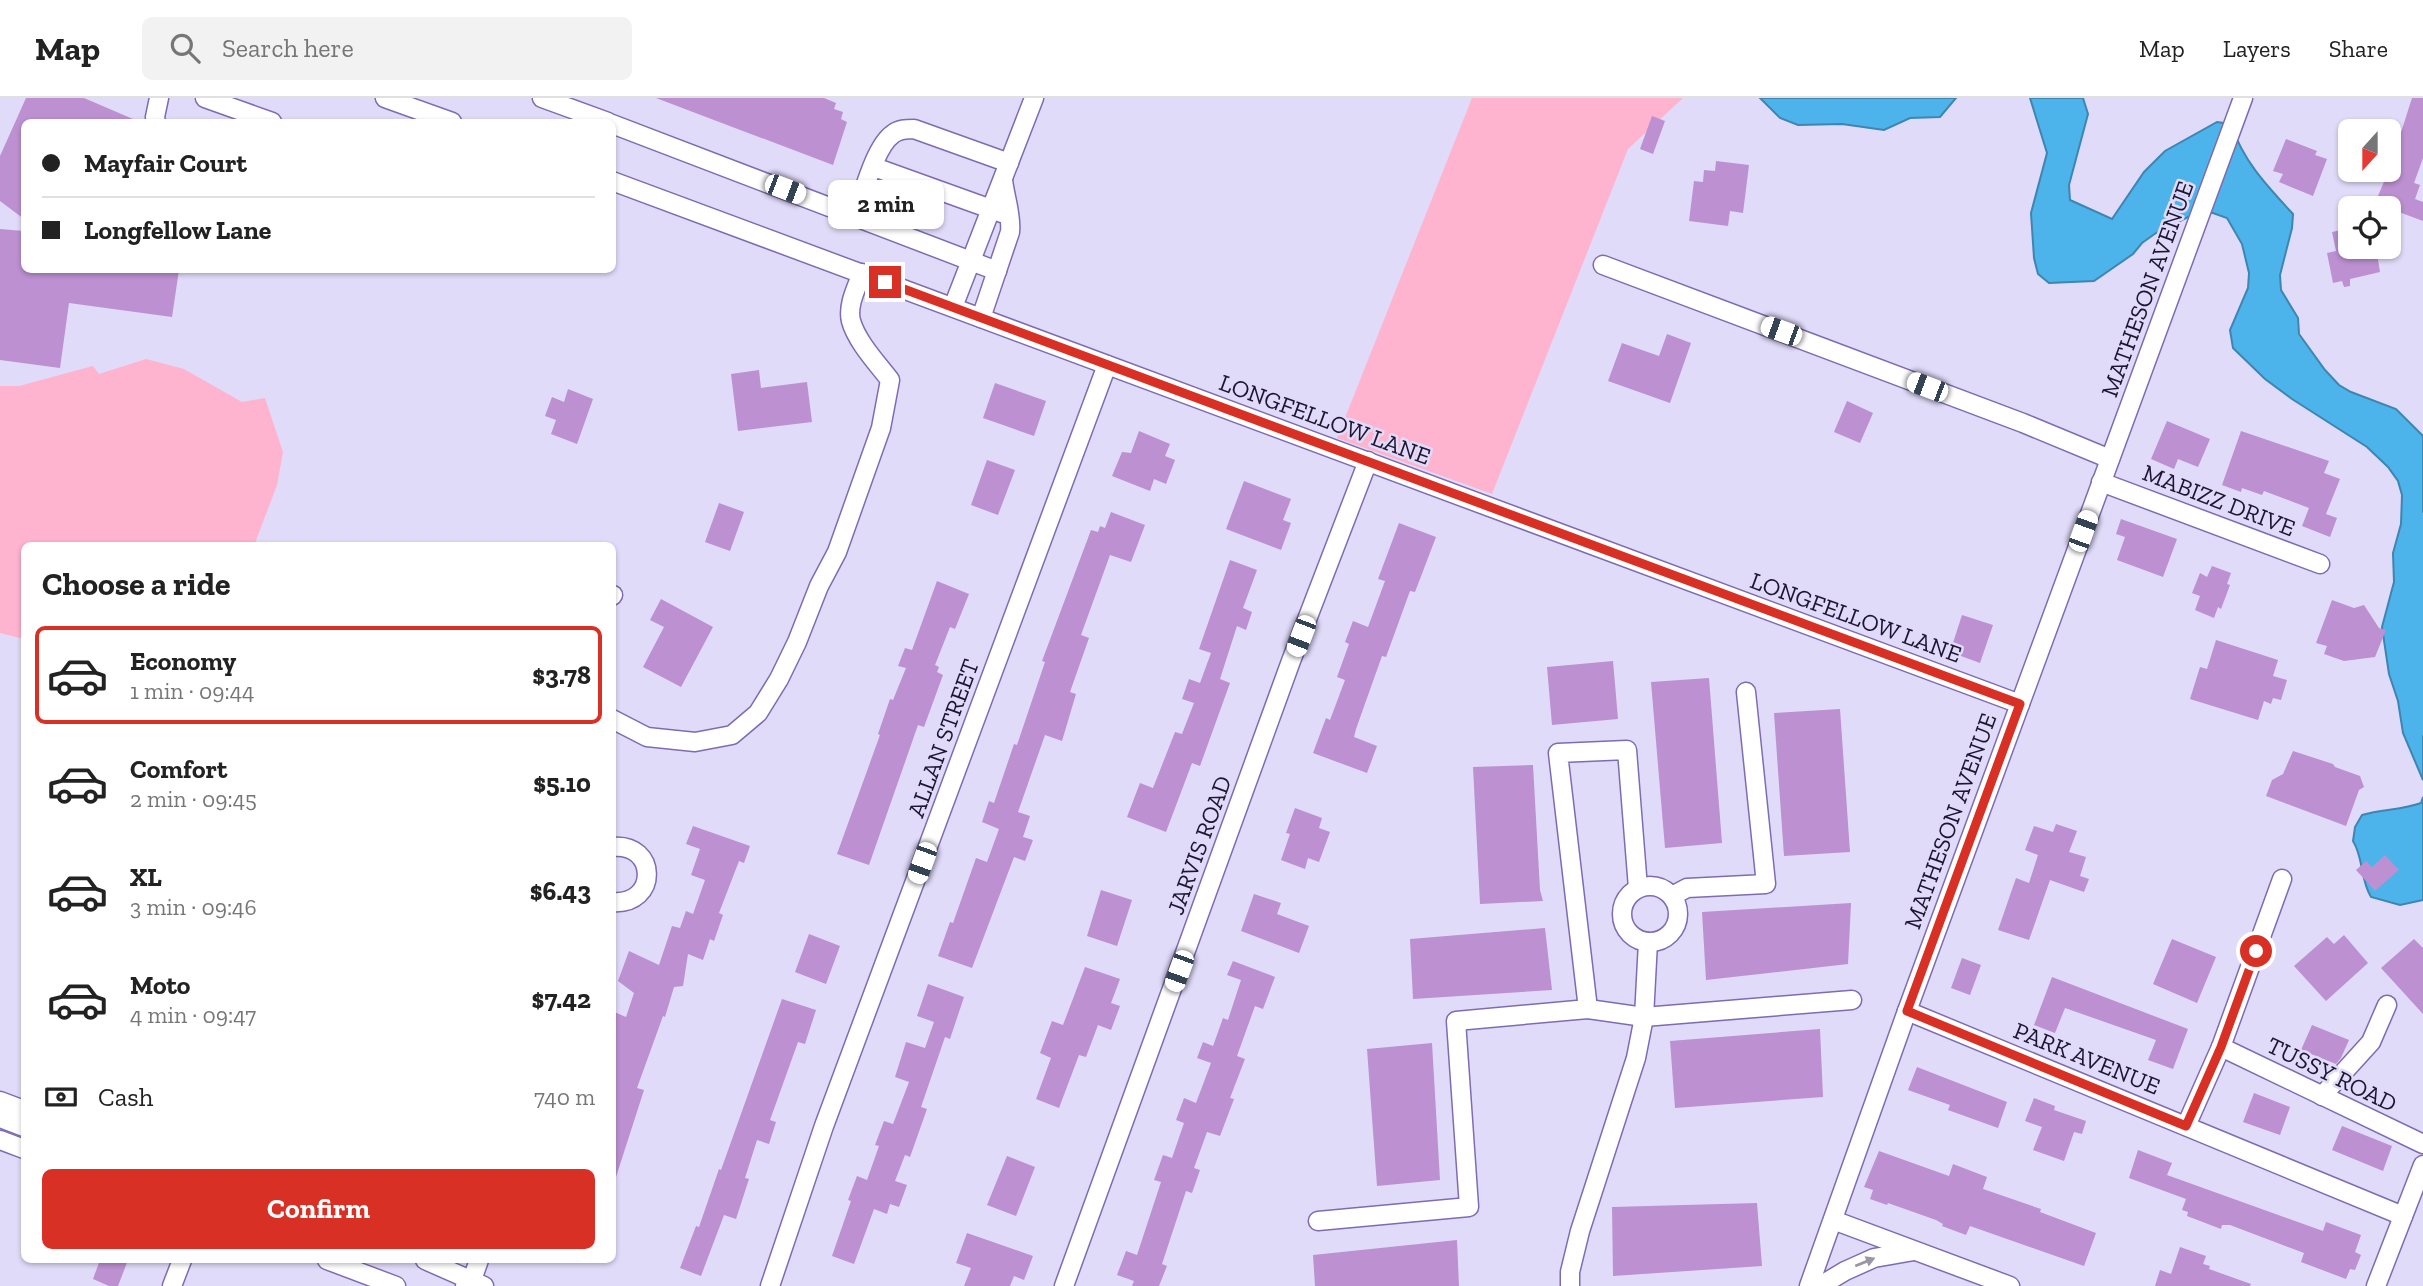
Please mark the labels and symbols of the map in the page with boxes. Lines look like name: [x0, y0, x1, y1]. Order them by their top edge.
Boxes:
north arrow: [2338, 119, 2401, 182]
car: [762, 172, 809, 206]
street label: MATHESON AVENUE: [2094, 177, 2200, 401]
callout: 2 min: [827, 180, 943, 230]
route end: [869, 266, 901, 298]
car: [1758, 314, 1805, 348]
street label: LONGFELLOW LANE: [1215, 367, 1435, 471]
car: [1904, 370, 1951, 404]
street label: MABIZZ DRIVE: [2139, 458, 2299, 542]
car: [2066, 508, 2101, 554]
street label: LONGFELLOW LANE: [1746, 565, 1966, 669]
car: [1284, 613, 1319, 659]
street label: ALLAN STREET: [901, 655, 985, 821]
street label: MATHESON AVENUE: [1897, 709, 2003, 933]
street label: JARVIS ROAD: [1161, 772, 1237, 918]
car: [905, 840, 940, 886]
route start: [2240, 935, 2272, 967]
car: [1162, 948, 1197, 994]
street label: PARK AVENUE: [2010, 1015, 2164, 1101]
street label: TUSSY ROAD: [2262, 1030, 2402, 1118]
one-way arrow: [1854, 1257, 1875, 1268]

